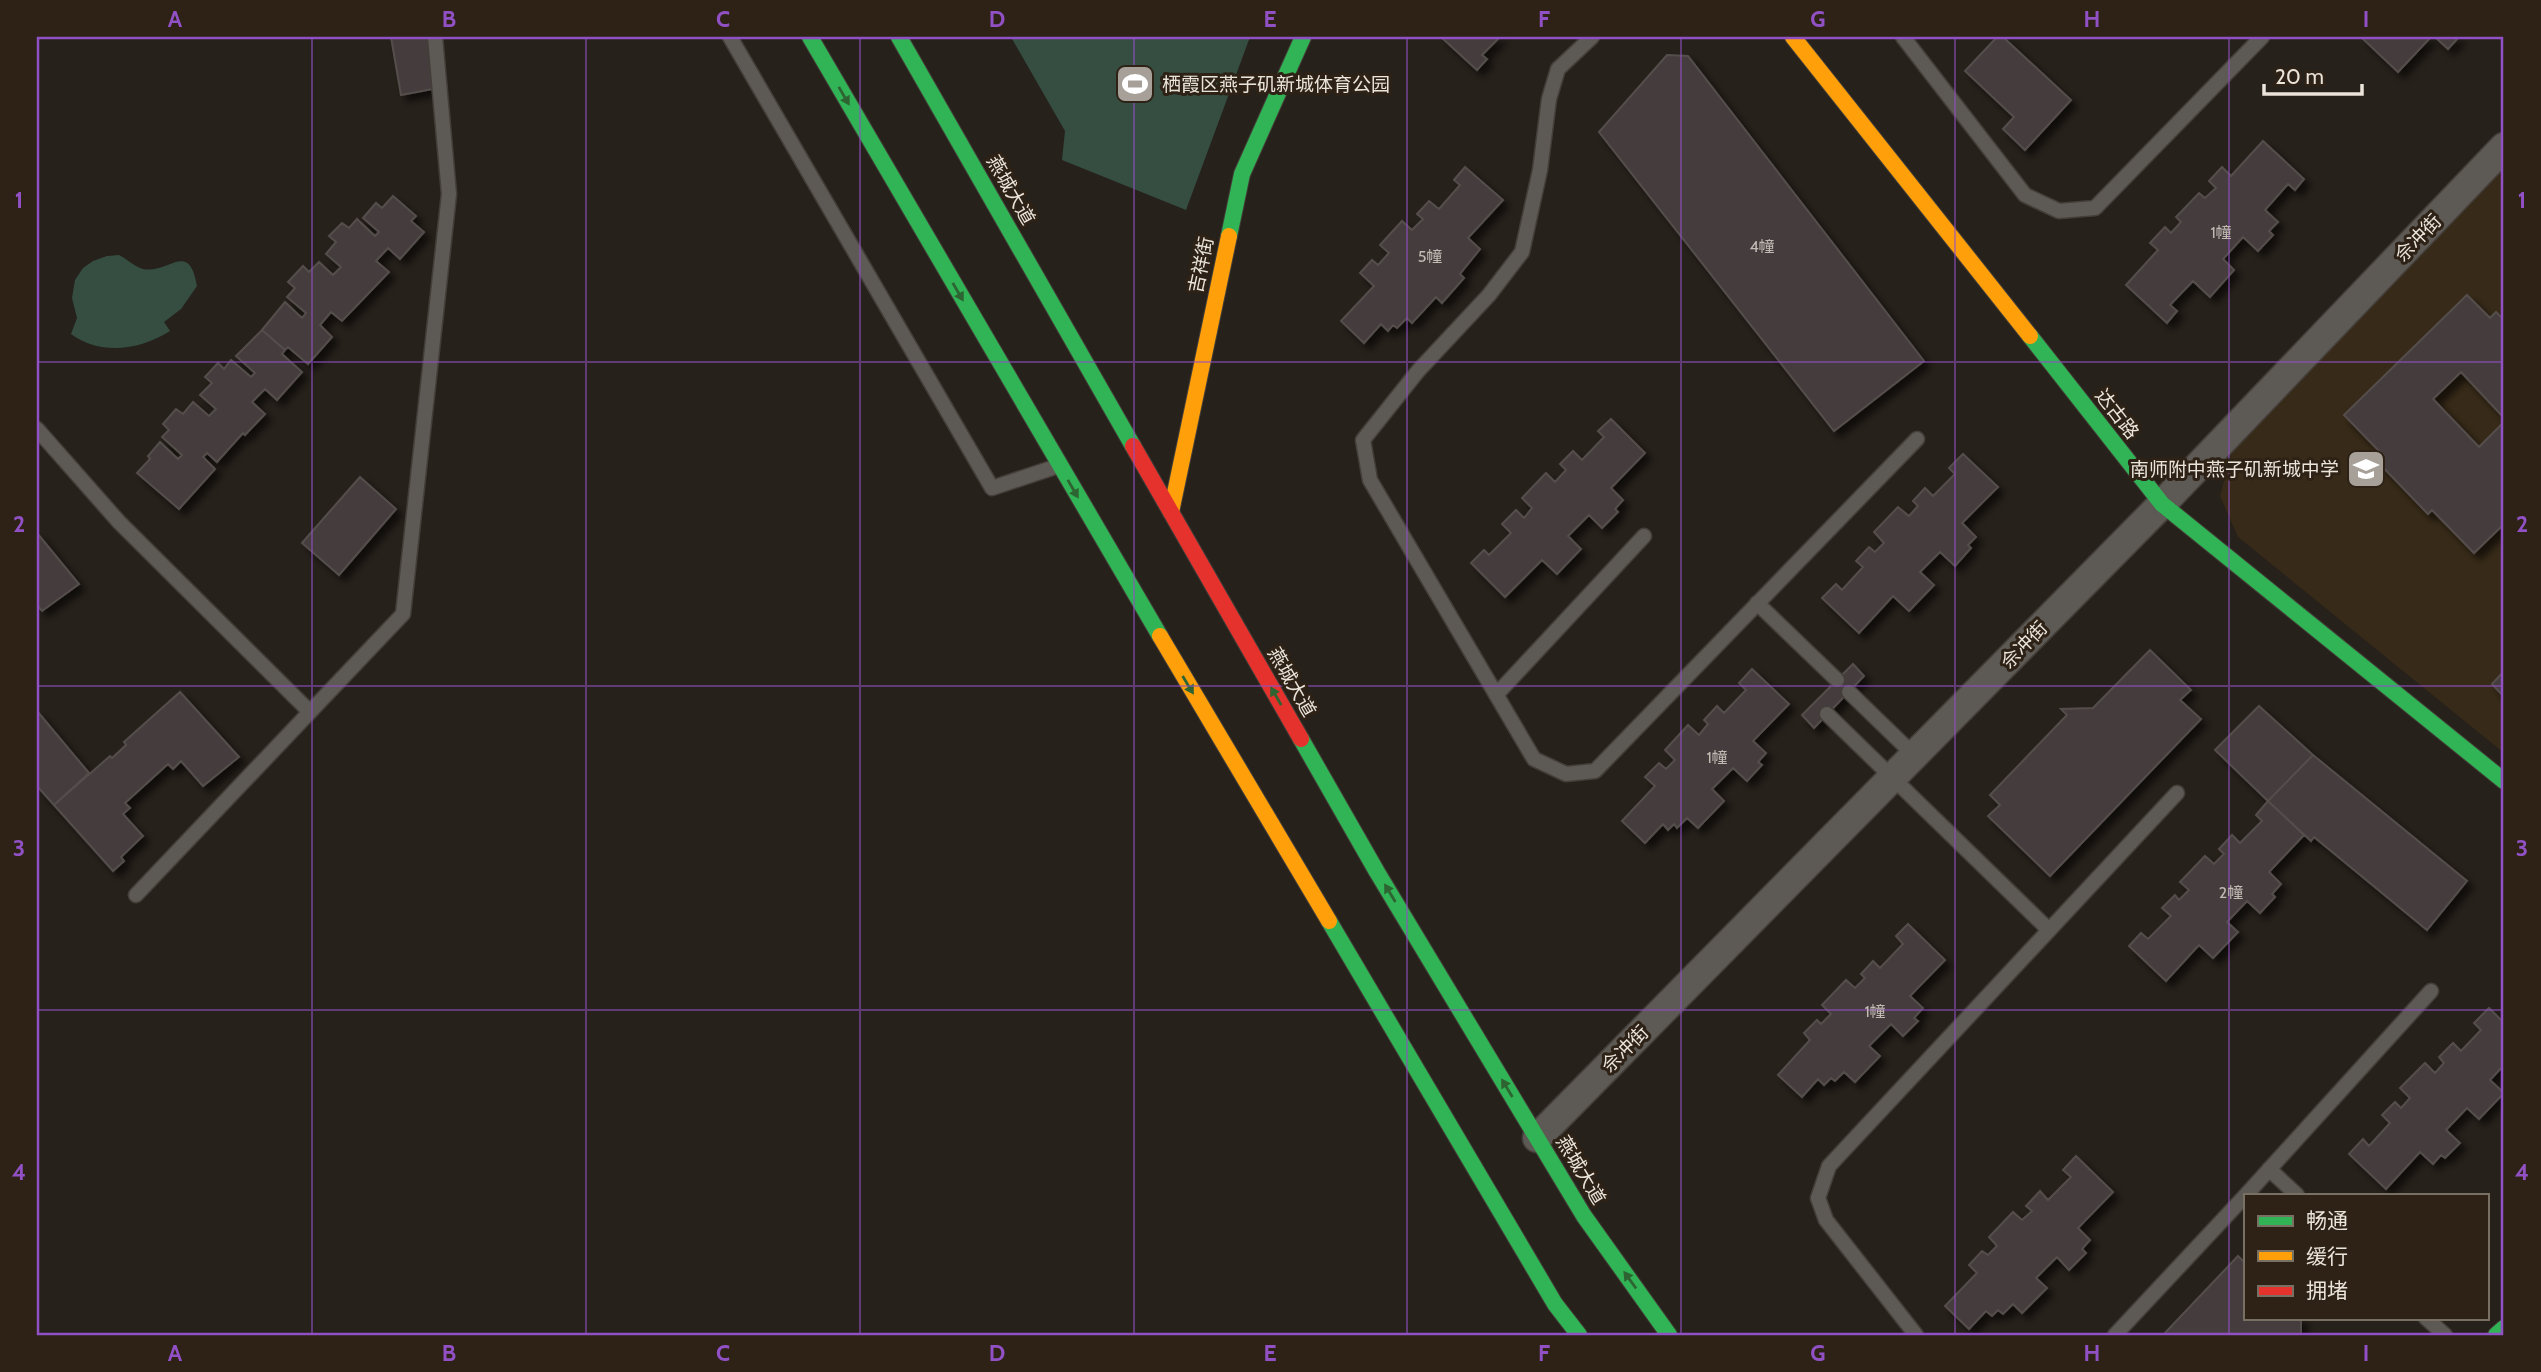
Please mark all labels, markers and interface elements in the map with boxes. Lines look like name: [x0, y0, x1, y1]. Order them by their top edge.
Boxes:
text: A: [168, 5, 183, 33]
text: B: [442, 5, 456, 33]
text: C: [716, 5, 730, 33]
text: D: [989, 5, 1005, 33]
text: E: [1263, 5, 1277, 33]
text: F: [1538, 5, 1550, 33]
text: G: [1810, 5, 1826, 33]
text: H: [2084, 5, 2100, 33]
text: I: [2363, 5, 2369, 33]
scale bar: [2264, 52, 2362, 96]
sports icon: 栖霞区燕子矶新城体育公园: [1114, 63, 1156, 105]
text: 20 m: [2275, 64, 2324, 89]
place label: 栖霞区燕子矶新城体育公园: [1162, 73, 1390, 96]
one-way arrow: [838, 86, 850, 105]
street label: 燕城大道: [982, 151, 1040, 229]
text: 1: [15, 186, 23, 214]
text: 1: [2518, 186, 2526, 214]
street label: 佘冲街: [2390, 210, 2446, 266]
house number: 1幢: [2210, 223, 2232, 242]
street label: 吉祥街: [1184, 235, 1218, 295]
house number: 4幢: [1749, 237, 1775, 256]
house number: 5幢: [1418, 247, 1442, 266]
one-way arrow: [952, 283, 965, 302]
street label: 达古路: [2090, 384, 2144, 444]
school or university icon: 南师附中燕子矶新城中学: [2345, 448, 2387, 490]
place label: 南师附中燕子矶新城中学: [2130, 458, 2339, 481]
one-way arrow: [1067, 479, 1079, 499]
text: 2: [13, 510, 25, 538]
text: 2: [2516, 510, 2528, 538]
street label: 佘冲街: [1996, 617, 2052, 673]
street label: 燕城大道: [1263, 643, 1321, 721]
one-way arrow: [1182, 676, 1195, 695]
one-way arrow: [1270, 687, 1283, 706]
house number: 1幢: [1706, 748, 1728, 767]
text: 3: [13, 834, 25, 862]
text: 3: [2516, 834, 2528, 862]
house number: 2幢: [2219, 883, 2243, 902]
one-way arrow: [1384, 884, 1396, 903]
house number: 1幢: [1864, 1002, 1886, 1021]
street label: 佘冲街: [1597, 1021, 1653, 1077]
one-way arrow: [1501, 1079, 1514, 1098]
street label: 燕城大道: [1552, 1131, 1610, 1209]
text: 4: [12, 1158, 26, 1186]
text: 4: [2515, 1158, 2529, 1186]
legend: [2244, 1194, 2488, 1320]
text: 畅通: [2306, 1208, 2348, 1233]
text: 缓行: [2306, 1244, 2348, 1269]
one-way arrow: [1623, 1271, 1637, 1289]
text: 拥堵: [2306, 1278, 2348, 1303]
text: A: [168, 1339, 183, 1367]
text: B: [442, 1339, 456, 1367]
text: C: [716, 1339, 730, 1367]
text: D: [989, 1339, 1005, 1367]
text: E: [1263, 1339, 1277, 1367]
text: F: [1538, 1339, 1550, 1367]
text: G: [1810, 1339, 1826, 1367]
text: H: [2084, 1339, 2100, 1367]
text: I: [2363, 1339, 2369, 1367]

